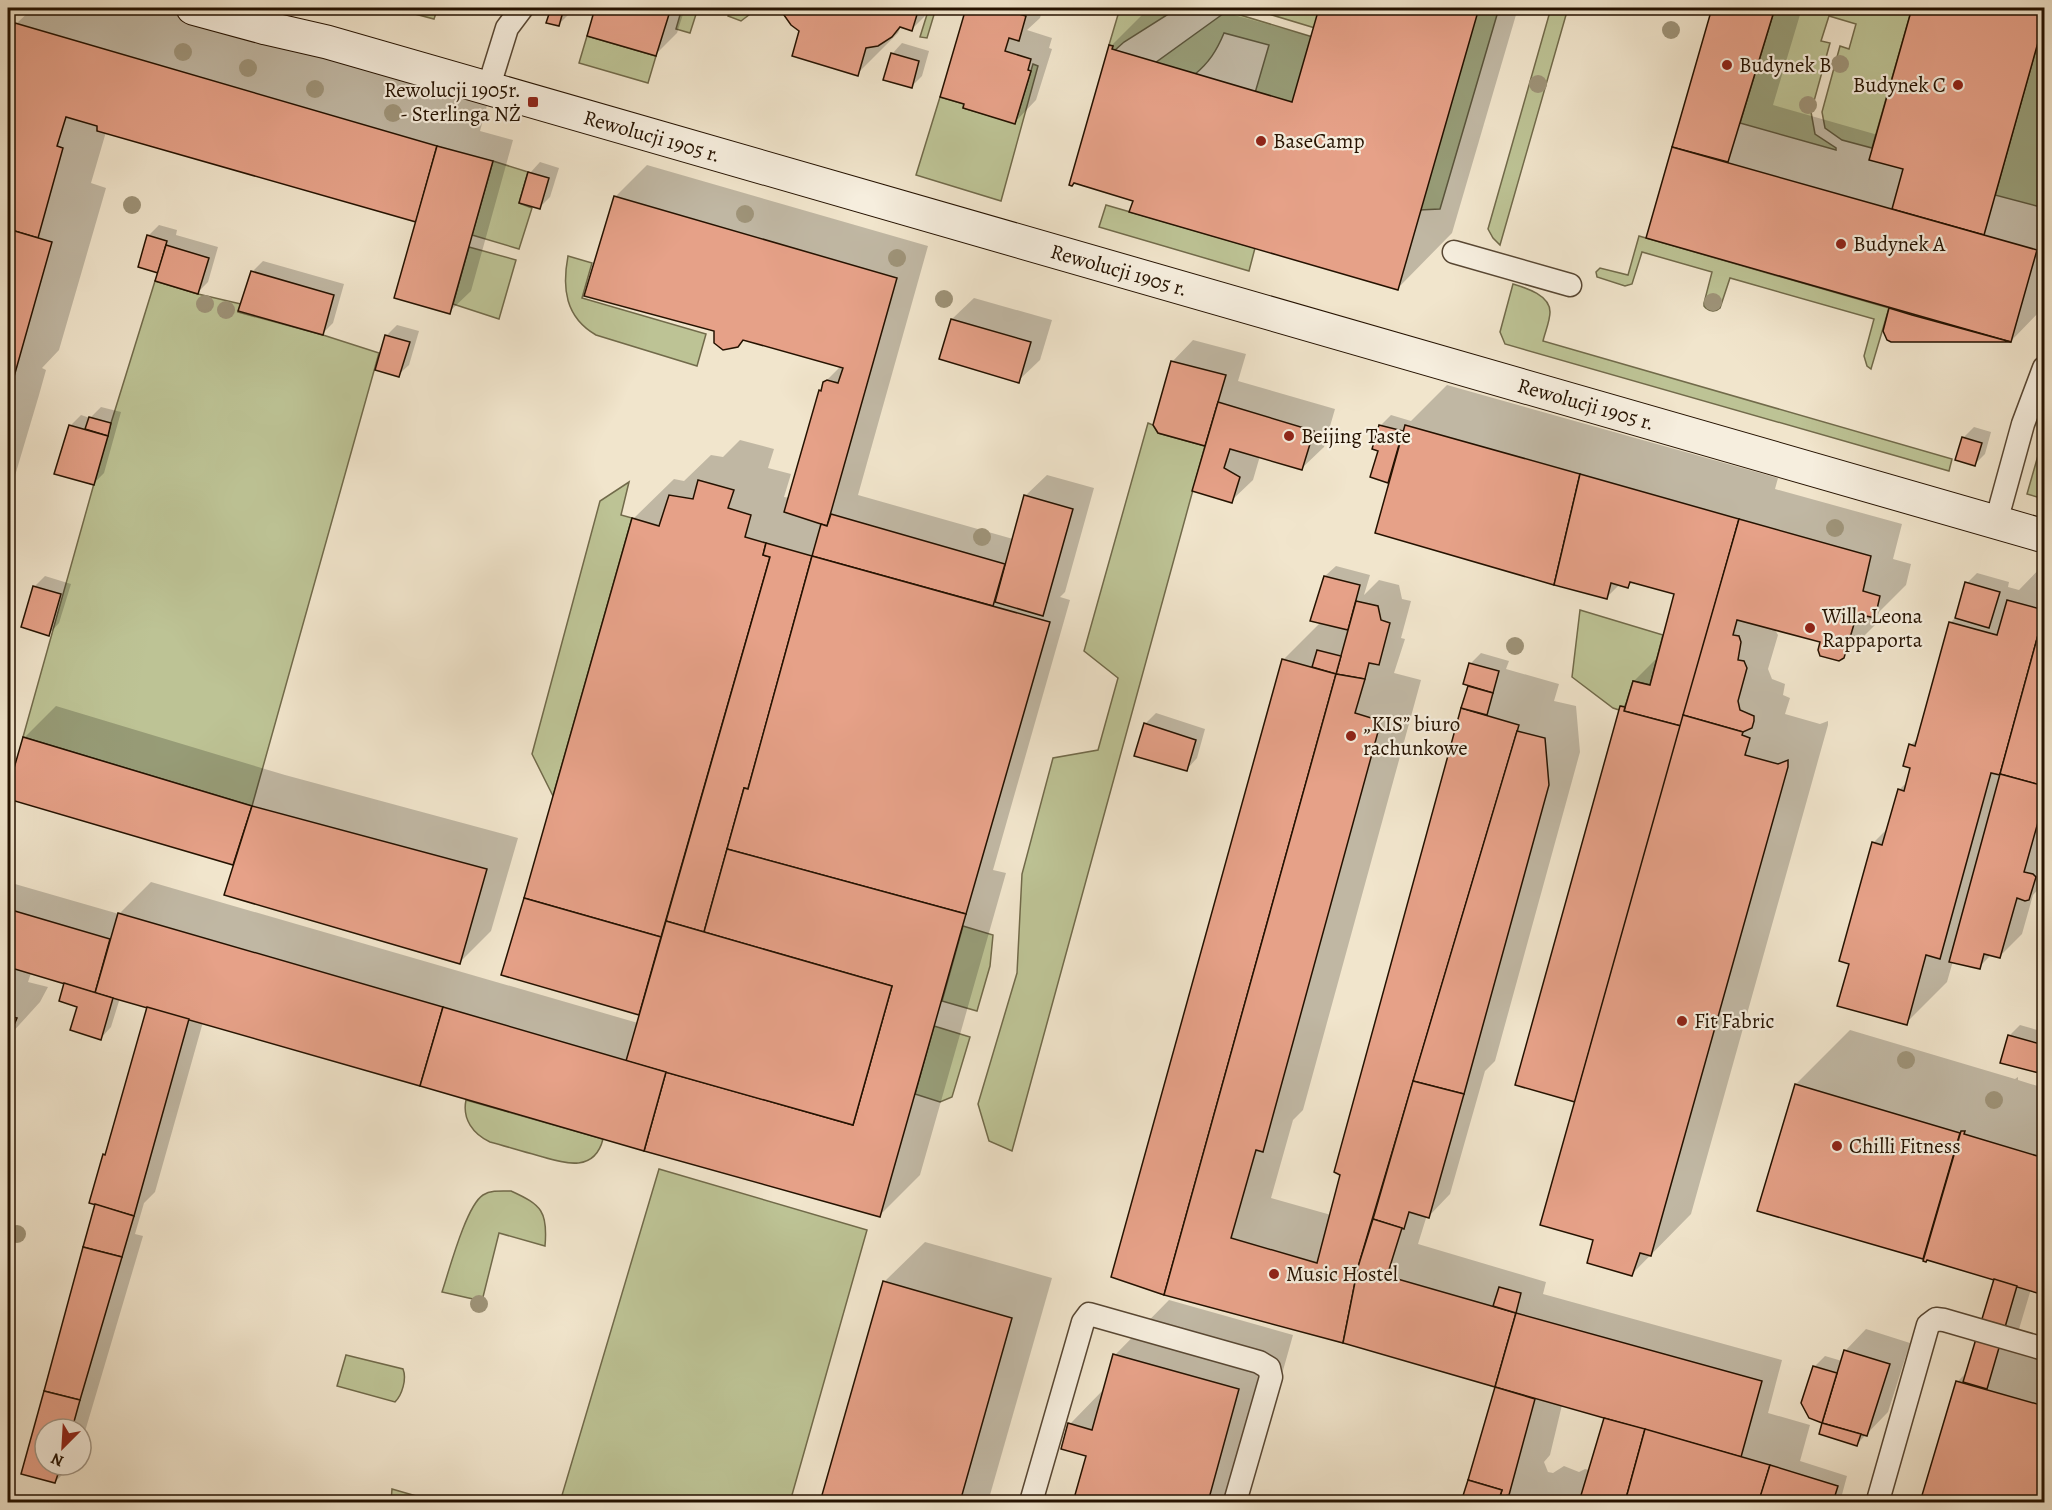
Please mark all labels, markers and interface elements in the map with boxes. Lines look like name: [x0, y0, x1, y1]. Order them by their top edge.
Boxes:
place label: Budynek B: [1739, 51, 1832, 79]
marker: Budynek B: [1720, 58, 1734, 72]
place label: Budynek C: [1853, 71, 1946, 99]
place label: Rewolucji 1905r. - Sterlinga NŻ: [384, 76, 521, 128]
marker: Budynek C: [1951, 78, 1965, 92]
marker: Rewolucji 1905r. - Sterlinga NŻ: [526, 95, 540, 109]
street label: Rewolucji 1905 r.: [580, 103, 724, 169]
place label: BaseCamp: [1273, 127, 1365, 155]
marker: BaseCamp: [1254, 134, 1268, 148]
place label: Budynek A: [1853, 230, 1946, 258]
street label: Rewolucji 1905 r.: [1047, 237, 1191, 303]
marker: Budynek A: [1834, 237, 1848, 251]
street label: Rewolucji 1905 r.: [1514, 371, 1658, 437]
place label: Beijing Taste: [1301, 422, 1411, 450]
marker: Beijing Taste: [1282, 429, 1296, 443]
place label: Willa Leona Rappaporta: [1821, 602, 1923, 654]
marker: Willa Leona Rappaporta: [1803, 621, 1817, 635]
place label: „KIS” biuro rachunkowe: [1363, 710, 1468, 762]
marker: „KIS” biuro rachunkowe: [1344, 729, 1358, 743]
place label: Fit Fabric: [1694, 1007, 1775, 1035]
marker: Fit Fabric: [1675, 1014, 1689, 1028]
place label: Chilli Fitness: [1849, 1132, 1961, 1160]
marker: Chilli Fitness: [1830, 1139, 1844, 1153]
place label: Music Hostel: [1286, 1260, 1398, 1288]
marker: Music Hostel: [1267, 1267, 1281, 1281]
north arrow: [33, 1417, 93, 1477]
text: N: [47, 1447, 67, 1472]

